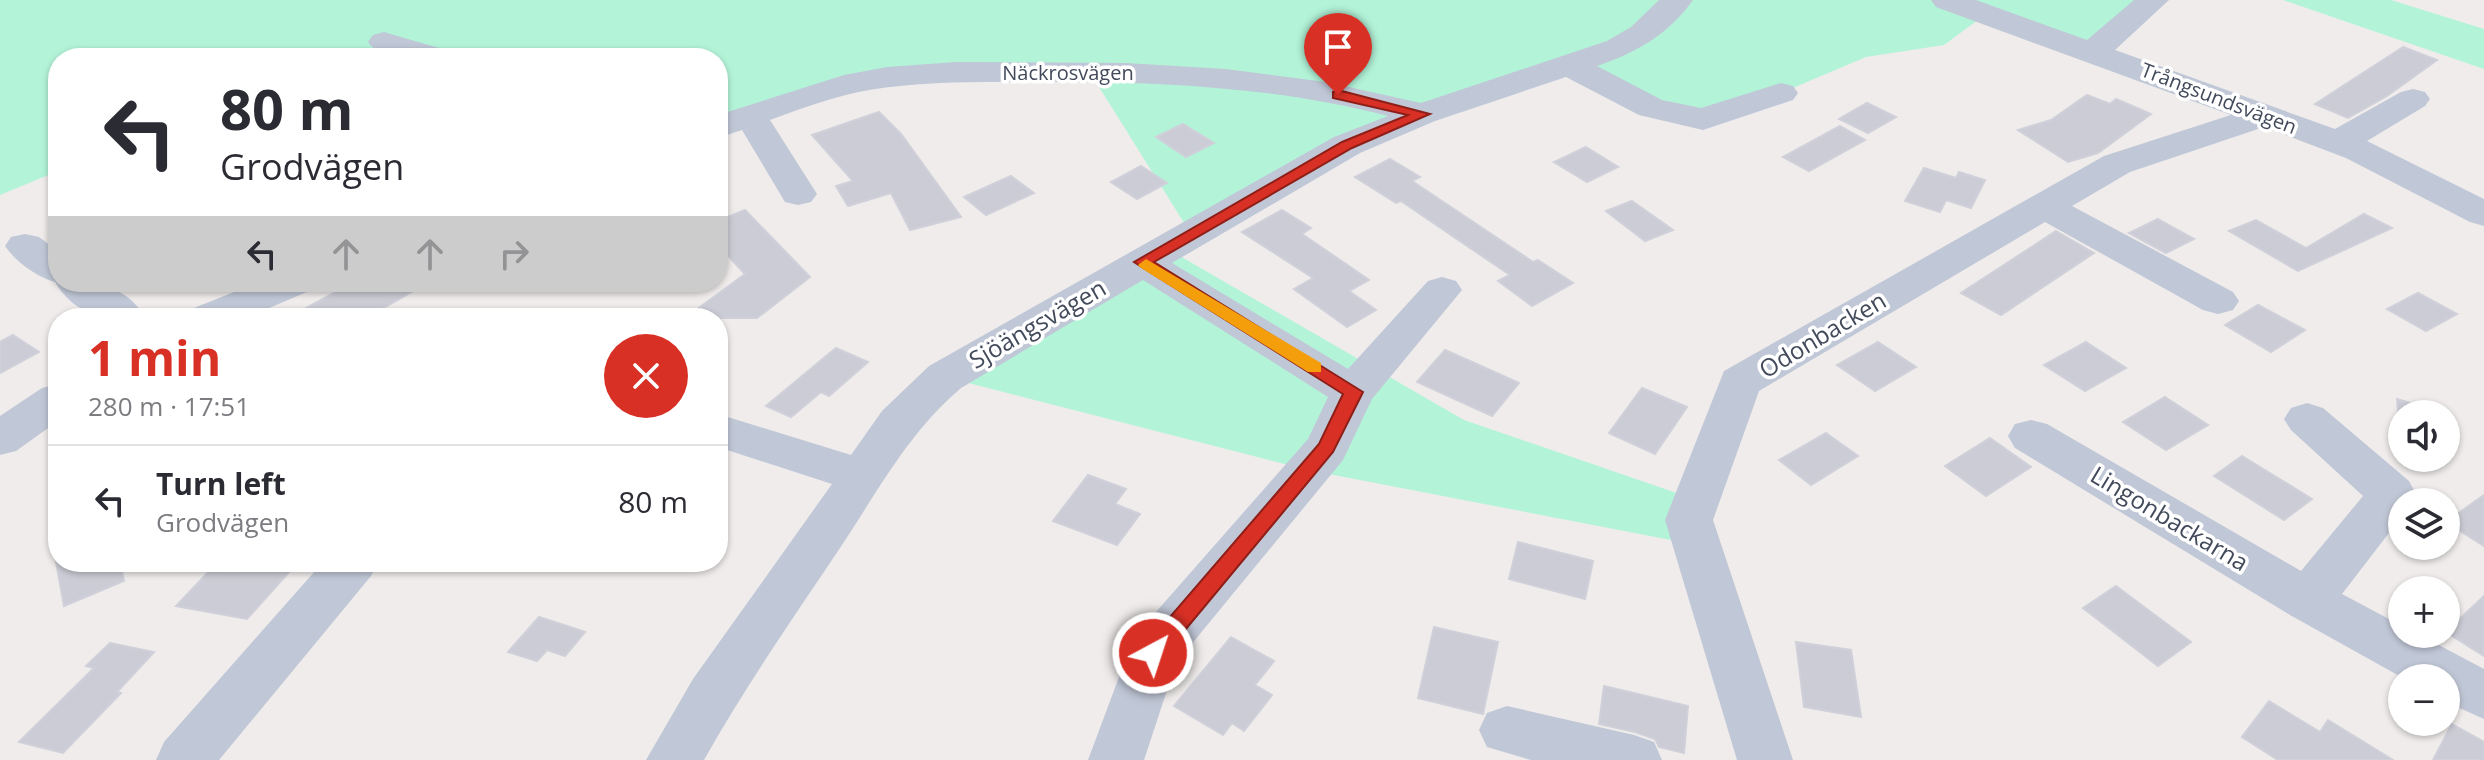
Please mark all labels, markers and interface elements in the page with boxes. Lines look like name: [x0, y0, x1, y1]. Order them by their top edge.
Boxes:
pin: [1304, 13, 1372, 95]
icon: arrive: [1316, 25, 1360, 69]
street label: Trångsundsvägen: [2137, 56, 2301, 140]
street label: Näckrosvägen: [1002, 59, 1134, 86]
text: 80 m: [220, 70, 354, 146]
icon: left: [88, 80, 192, 184]
text: Grodvägen: [220, 142, 404, 191]
icon: left: [240, 232, 284, 276]
icon: ahead: [324, 232, 368, 276]
icon: ahead: [408, 232, 452, 276]
icon: right: [492, 232, 536, 276]
street label: Sjöängsvägen: [963, 271, 1111, 375]
street label: Odonbacken: [1752, 283, 1892, 385]
text: 1 min: [88, 325, 221, 390]
button: close: [604, 334, 688, 418]
text: 280 m · 17:51: [88, 388, 250, 424]
map controls: [2388, 400, 2460, 736]
button: sound: [2388, 400, 2460, 472]
street label: Lingonbackarna: [2085, 458, 2255, 578]
text: Turn left: [156, 463, 286, 504]
icon: left: [88, 479, 132, 523]
text: 80 m: [618, 481, 688, 522]
button: layers: [2388, 488, 2460, 560]
text: Grodvägen: [156, 504, 289, 540]
button: +: [2388, 576, 2460, 648]
position arrow: [1111, 611, 1195, 695]
button: −: [2388, 664, 2460, 736]

